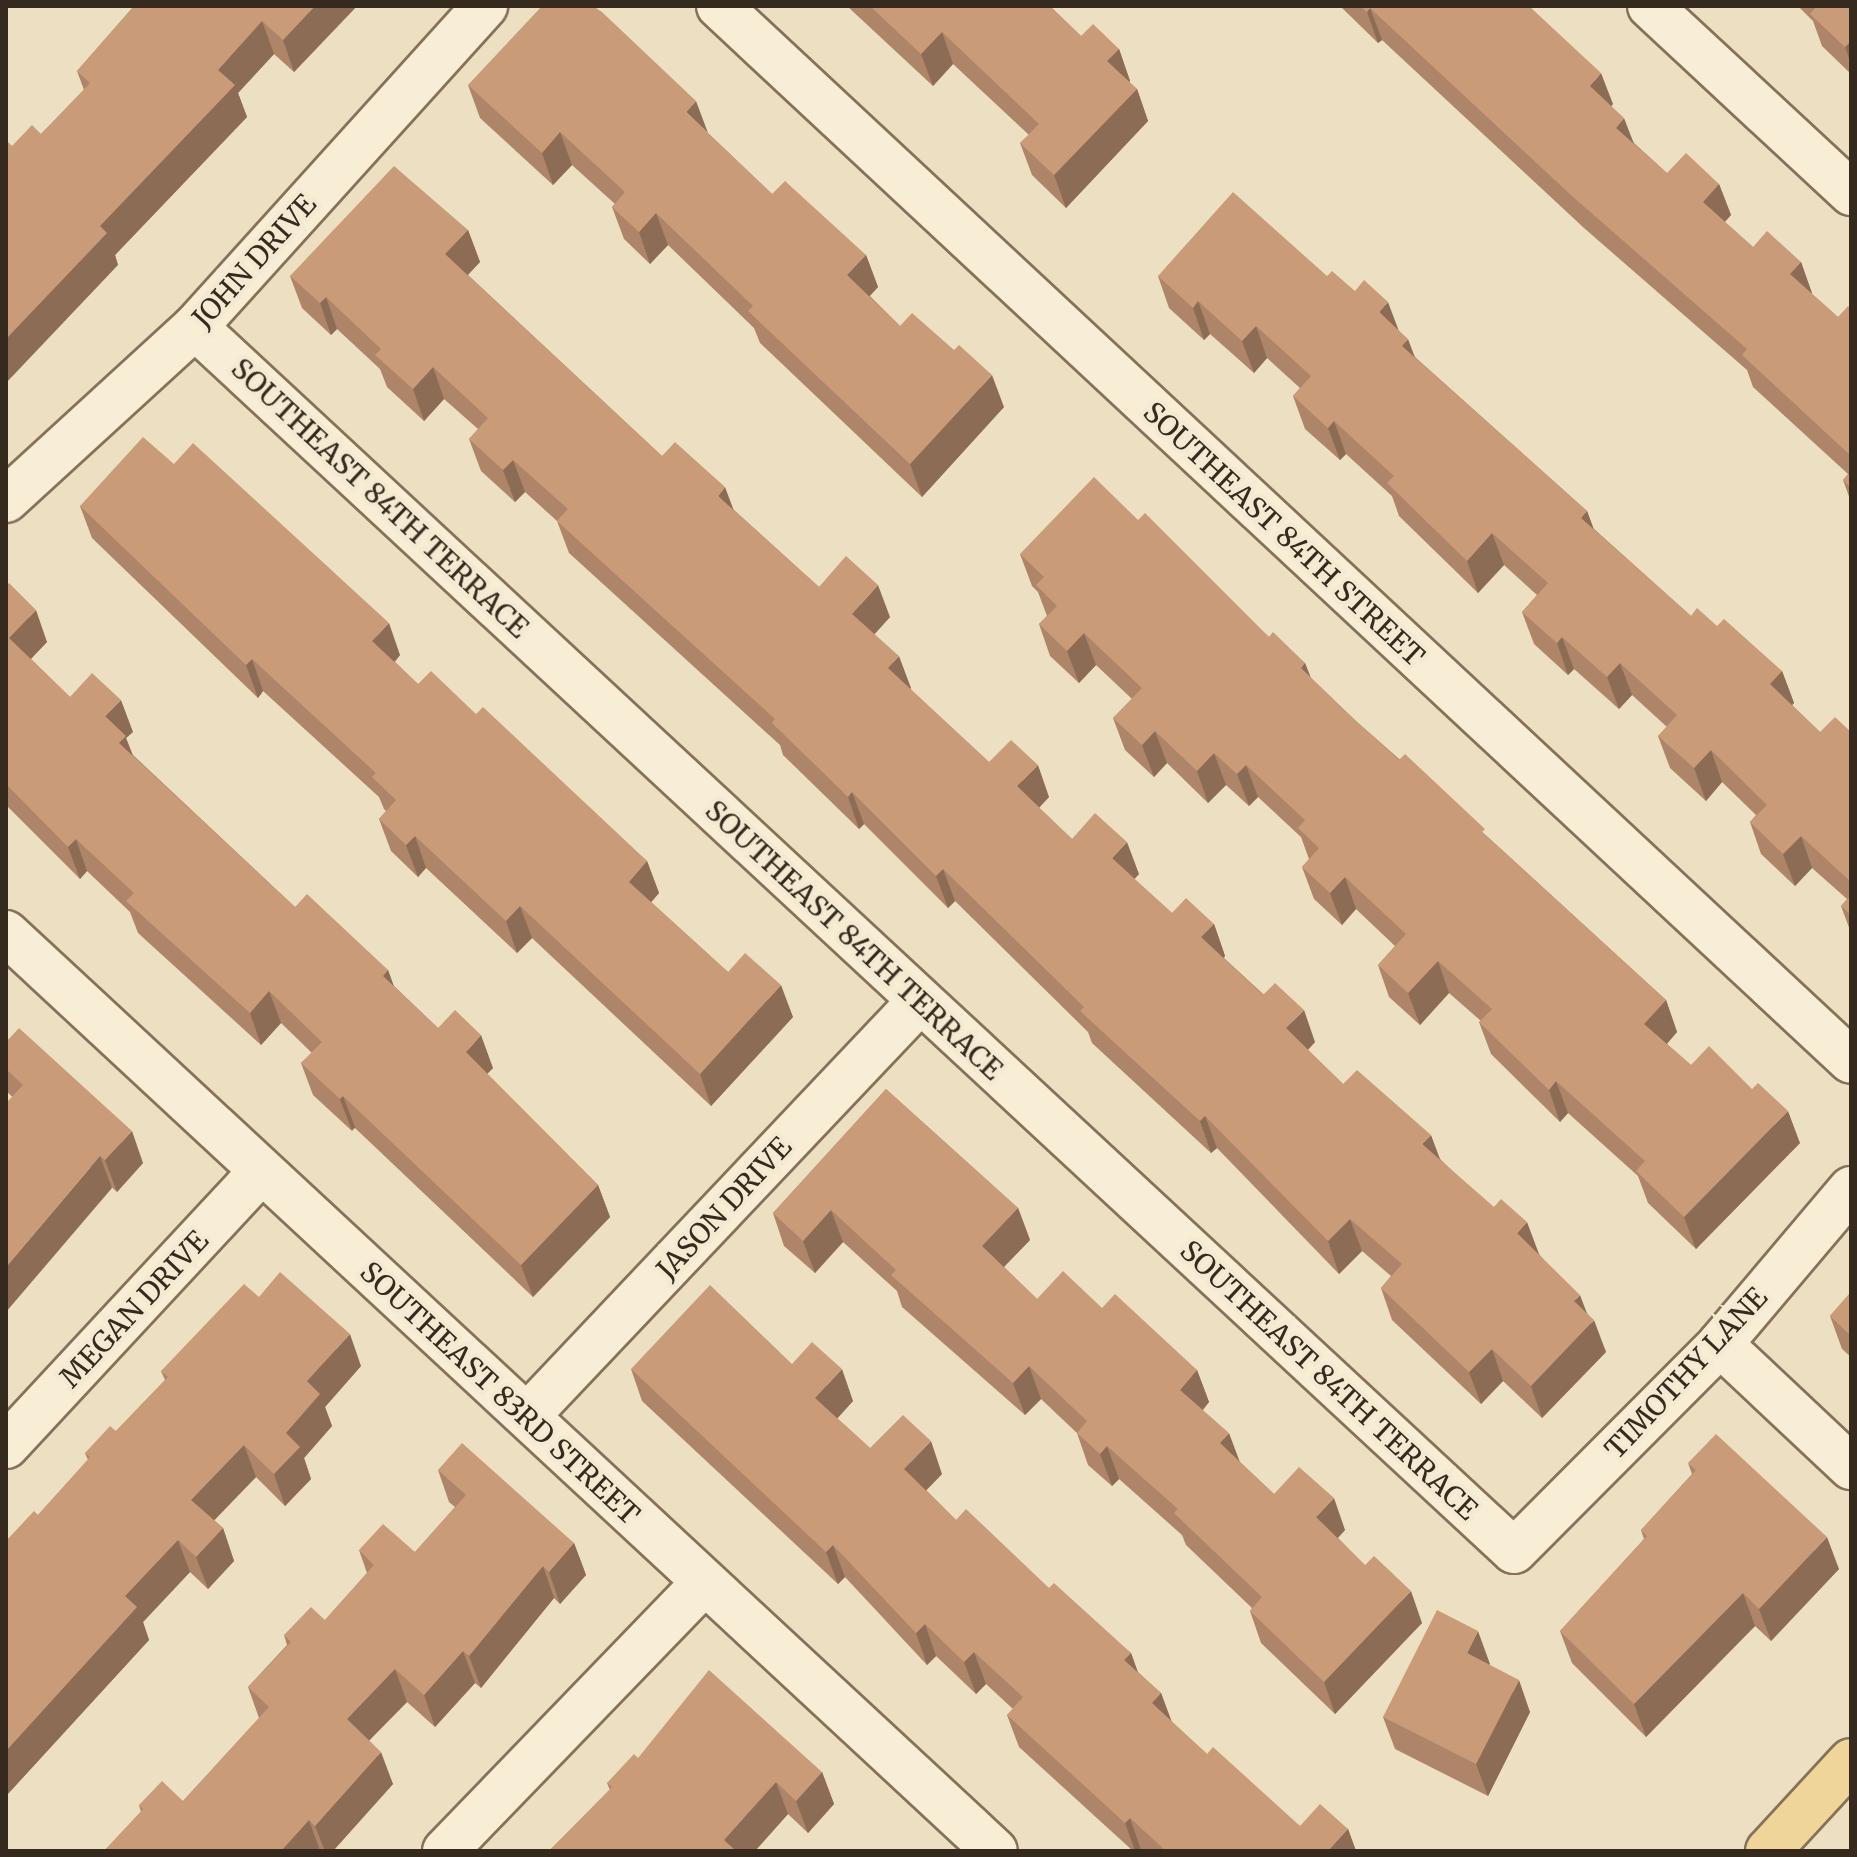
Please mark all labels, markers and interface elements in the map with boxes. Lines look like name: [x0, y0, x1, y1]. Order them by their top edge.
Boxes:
street label: JOHN DRIVE: [185, 187, 323, 335]
street label: SOUTHEAST 84TH TERRACE: [225, 351, 535, 645]
street label: SOUTHEAST 84TH STREET: [1137, 395, 1431, 673]
street label: SOUTHEAST 84TH TERRACE: [699, 793, 1009, 1087]
street label: JASON DRIVE: [650, 1130, 798, 1286]
street label: MEGAN DRIVE: [53, 1224, 215, 1394]
street label: SOUTHEAST 84TH TERRACE: [1174, 1233, 1484, 1527]
street label: SOUTHEAST 83RD STREET: [354, 1255, 646, 1531]
street label: TIMOTHY LANE: [1598, 1280, 1774, 1466]

